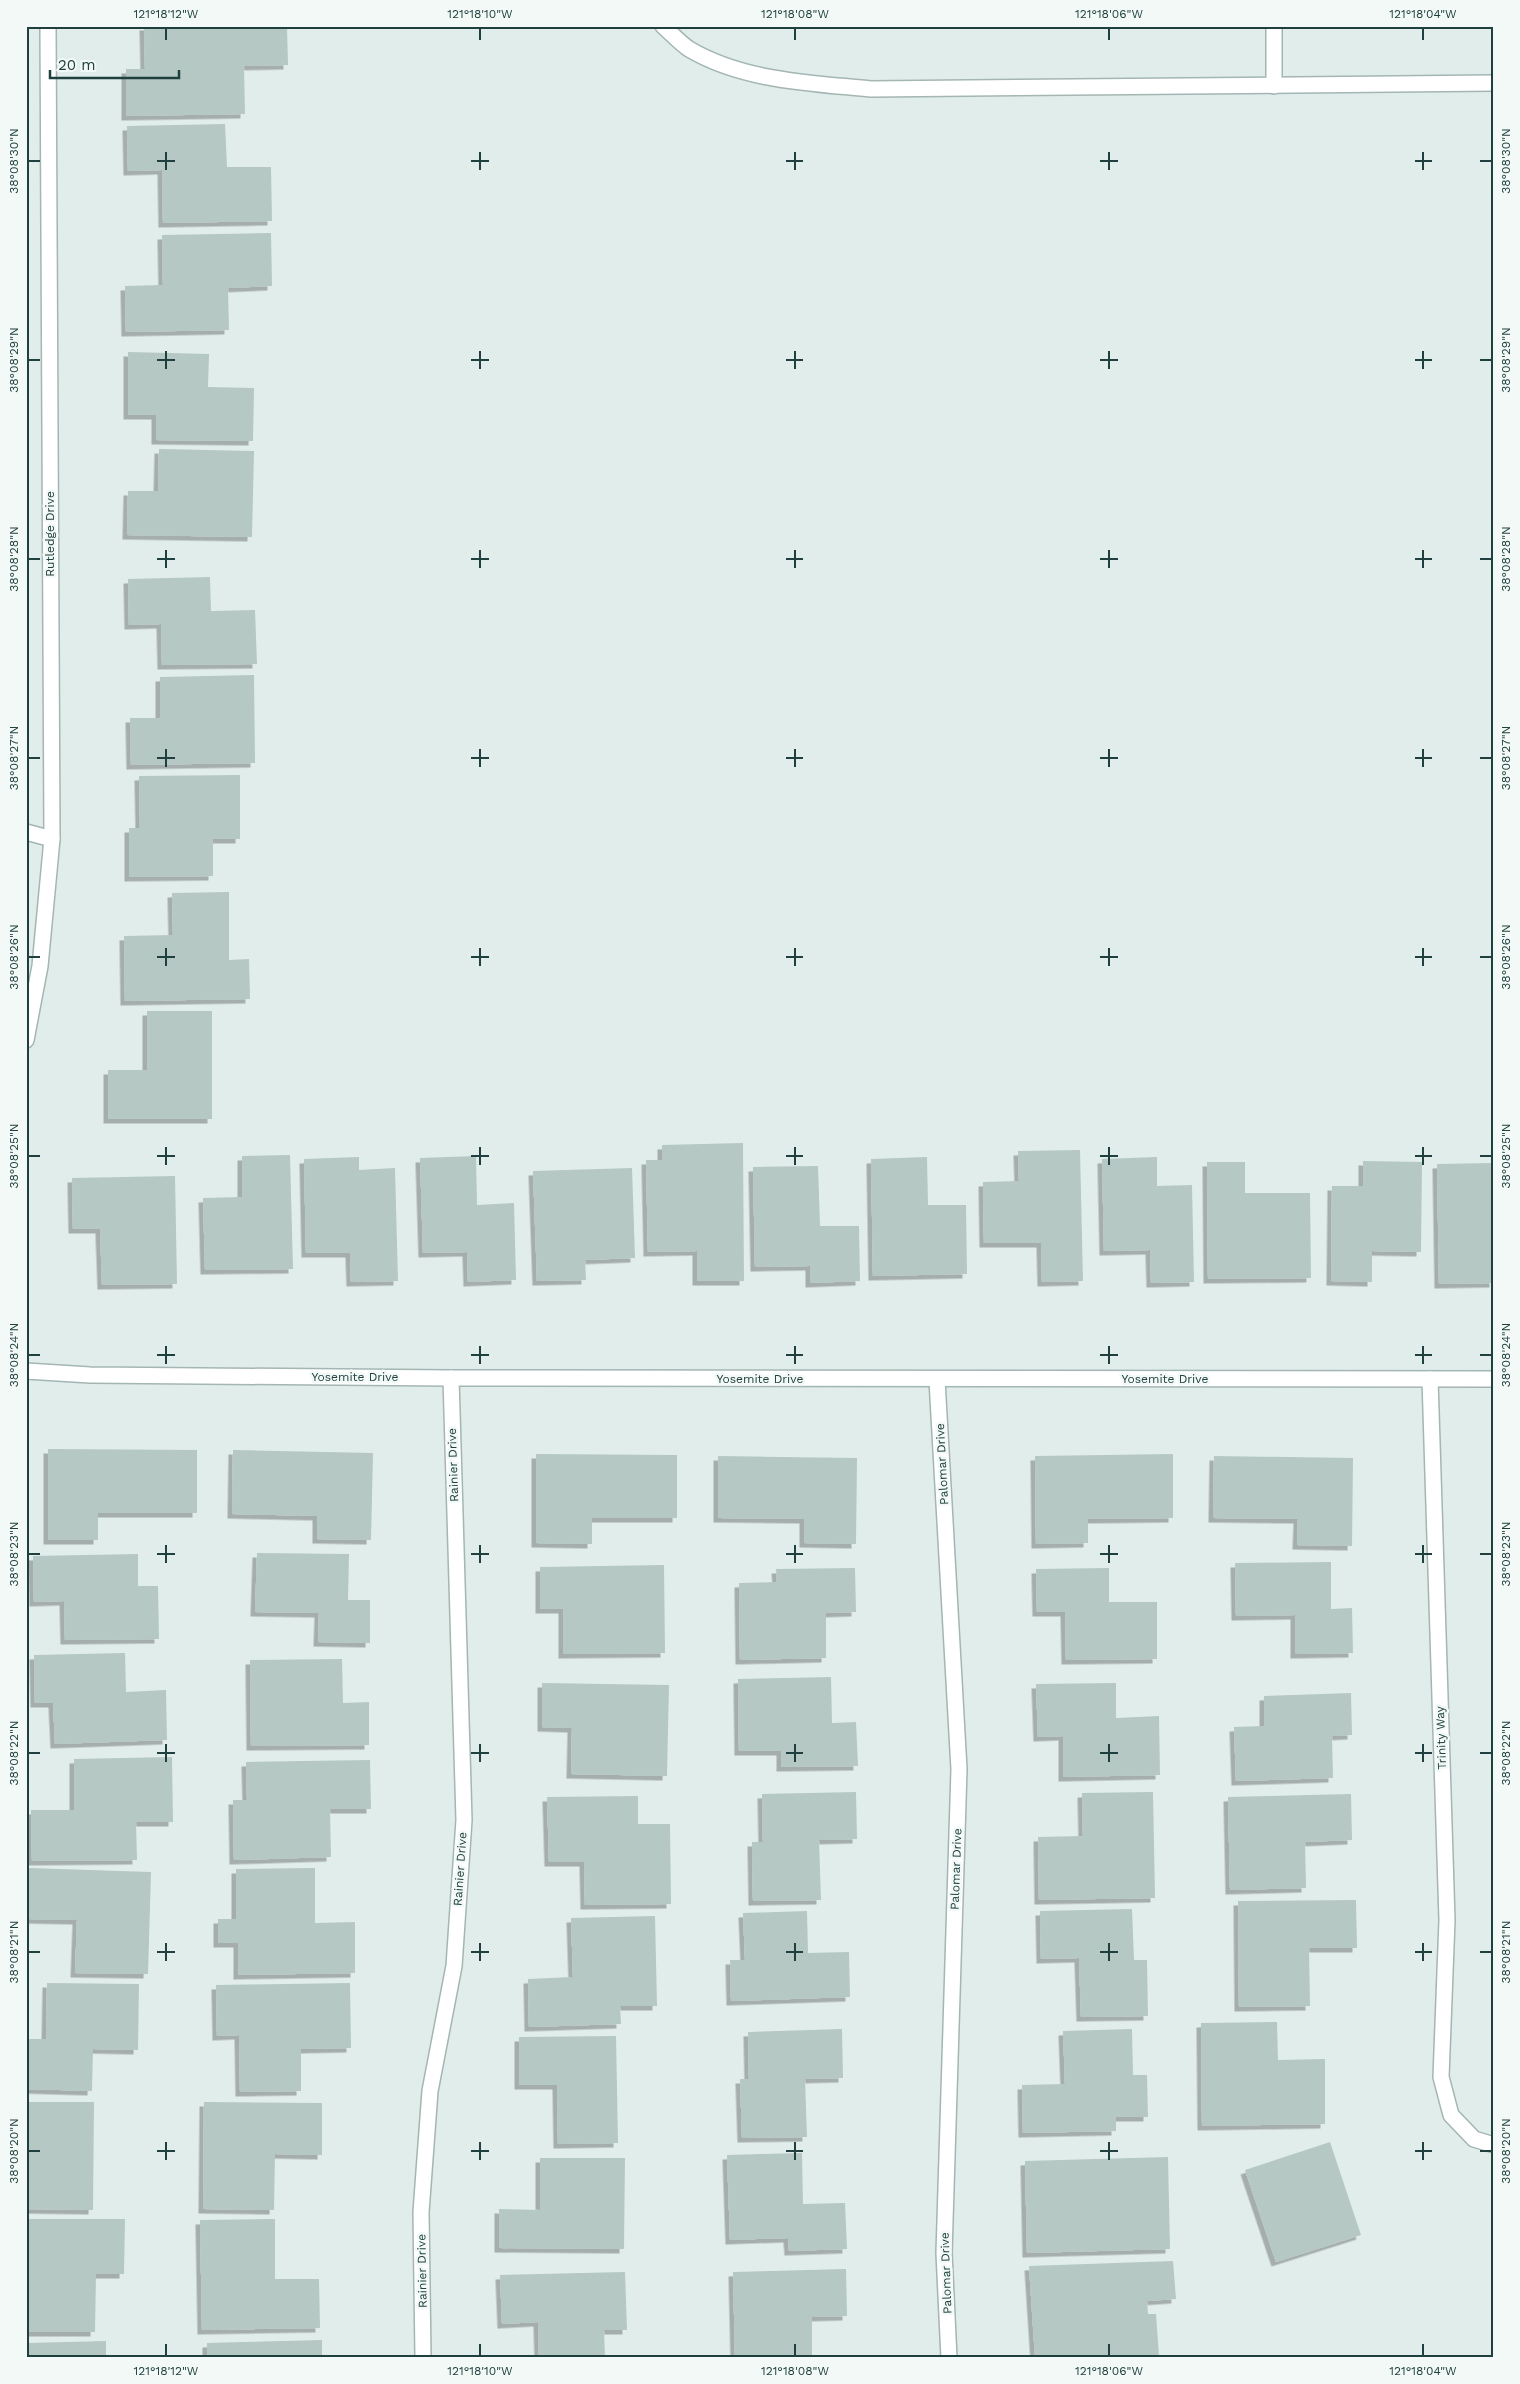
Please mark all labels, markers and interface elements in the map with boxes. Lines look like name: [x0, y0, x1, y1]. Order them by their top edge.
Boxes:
text: 121°18'12"W: [134, 7, 199, 21]
text: 121°18'10"W: [447, 7, 513, 21]
text: 121°18'08"W: [761, 7, 829, 21]
text: 121°18'06"W: [1075, 7, 1143, 21]
text: 121°18'04"W: [1389, 7, 1457, 21]
scale bar: [50, 48, 179, 80]
text: 20 m: [58, 56, 96, 74]
text: 38°08'30"N: [7, 128, 21, 194]
text: 38°08'30"N: [1499, 128, 1513, 194]
text: 38°08'29"N: [7, 327, 21, 393]
text: 38°08'29"N: [1499, 327, 1513, 393]
street label: Rutledge Drive: [43, 491, 57, 577]
text: 38°08'28"N: [7, 526, 21, 592]
text: 38°08'28"N: [1499, 526, 1513, 592]
text: 38°08'27"N: [7, 726, 21, 790]
text: 38°08'27"N: [1499, 726, 1513, 790]
text: 38°08'26"N: [7, 924, 21, 990]
text: 38°08'26"N: [1499, 924, 1513, 990]
text: 38°08'25"N: [7, 1123, 21, 1189]
text: 38°08'25"N: [1499, 1123, 1513, 1189]
text: 38°08'24"N: [7, 1323, 21, 1387]
text: 38°08'24"N: [1499, 1323, 1513, 1387]
street label: Yosemite Drive: [312, 1370, 399, 1384]
street label: Yosemite Drive: [717, 1372, 804, 1386]
street label: Yosemite Drive: [1122, 1372, 1209, 1386]
street label: Palomar Drive: [933, 1423, 951, 1505]
street label: Rainier Drive: [445, 1428, 461, 1502]
text: 38°08'23"N: [7, 1521, 21, 1587]
text: 38°08'23"N: [1499, 1521, 1513, 1587]
street label: Trinity Way: [1433, 1705, 1449, 1770]
text: 38°08'22"N: [7, 1720, 21, 1786]
text: 38°08'22"N: [1499, 1720, 1513, 1786]
street label: Palomar Drive: [948, 1828, 964, 1910]
street label: Rainier Drive: [450, 1832, 470, 1906]
text: 38°08'21"N: [7, 1921, 21, 1983]
text: 38°08'21"N: [1499, 1921, 1513, 1983]
text: 38°08'20"N: [7, 2118, 21, 2184]
text: 38°08'20"N: [1499, 2118, 1513, 2184]
street label: Palomar Drive: [938, 2232, 954, 2314]
street label: Rainier Drive: [414, 2234, 430, 2308]
text: 121°18'12"W: [134, 2364, 199, 2378]
text: 121°18'10"W: [447, 2364, 513, 2378]
text: 121°18'08"W: [761, 2364, 829, 2378]
text: 121°18'06"W: [1075, 2364, 1143, 2378]
text: 121°18'04"W: [1389, 2364, 1457, 2378]

